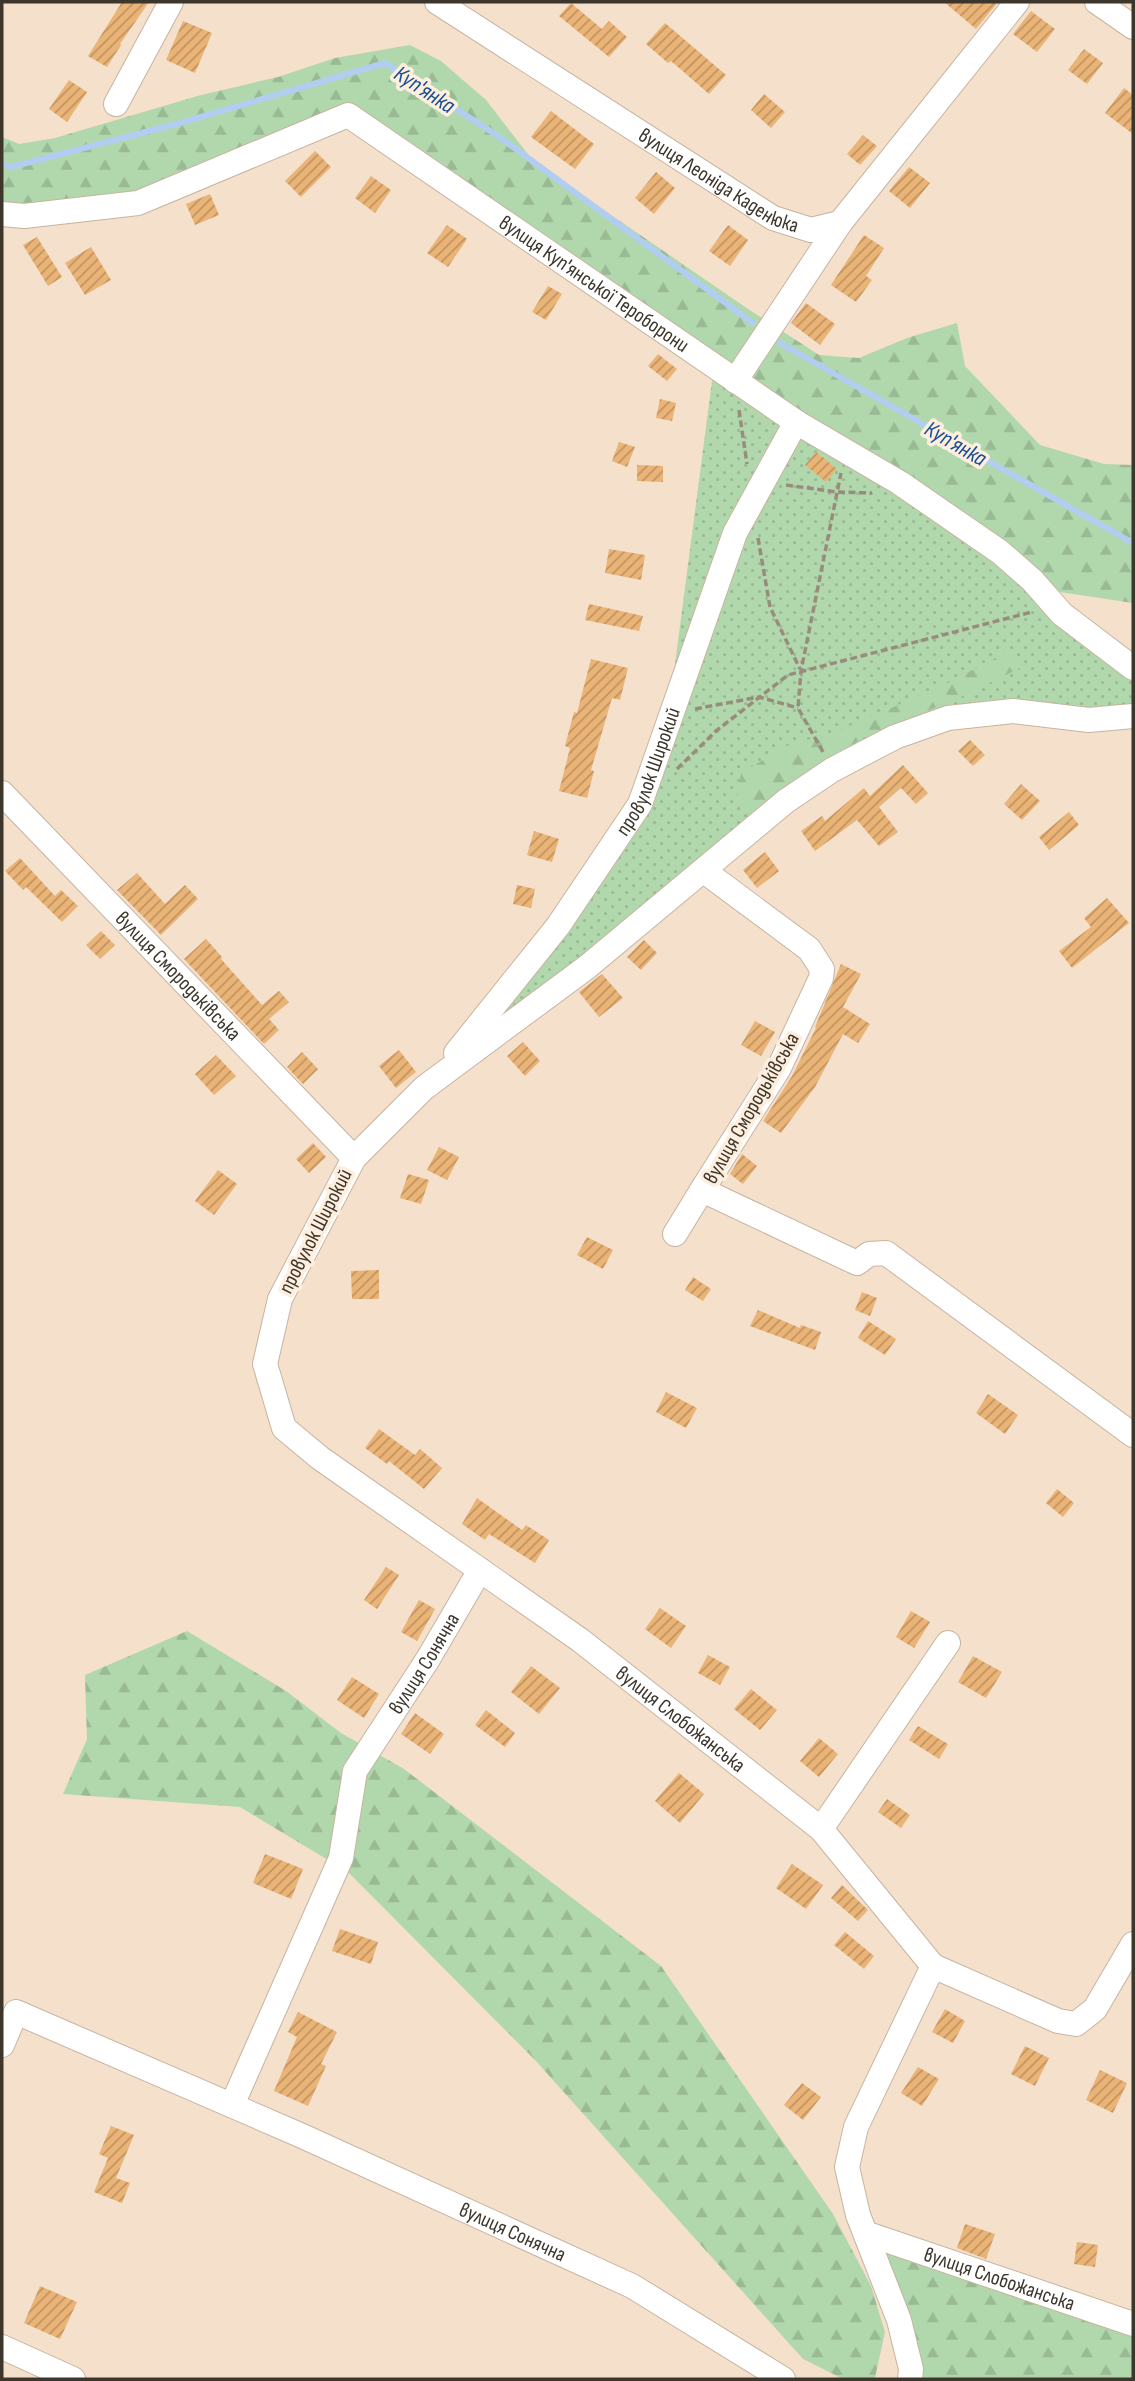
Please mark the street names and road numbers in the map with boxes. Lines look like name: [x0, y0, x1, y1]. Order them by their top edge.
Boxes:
street label: вулиця Леоніда Каденюка: [634, 123, 802, 238]
street label: вулиця Куп'янської Тероборони: [494, 210, 694, 358]
street label: провулок Широкий: [610, 704, 686, 840]
street label: вулиця Смородьківська: [110, 906, 246, 1046]
street label: вулиця Смородьківська: [698, 1028, 805, 1188]
street label: провулок Широкий: [273, 1165, 358, 1298]
street label: вулиця Сонячна: [384, 1609, 465, 1719]
street label: вулиця Слобожанська: [611, 1661, 750, 1778]
street label: вулиця Сонячна: [455, 2197, 570, 2267]
street label: вулиця Слобожанська: [921, 2242, 1078, 2316]

